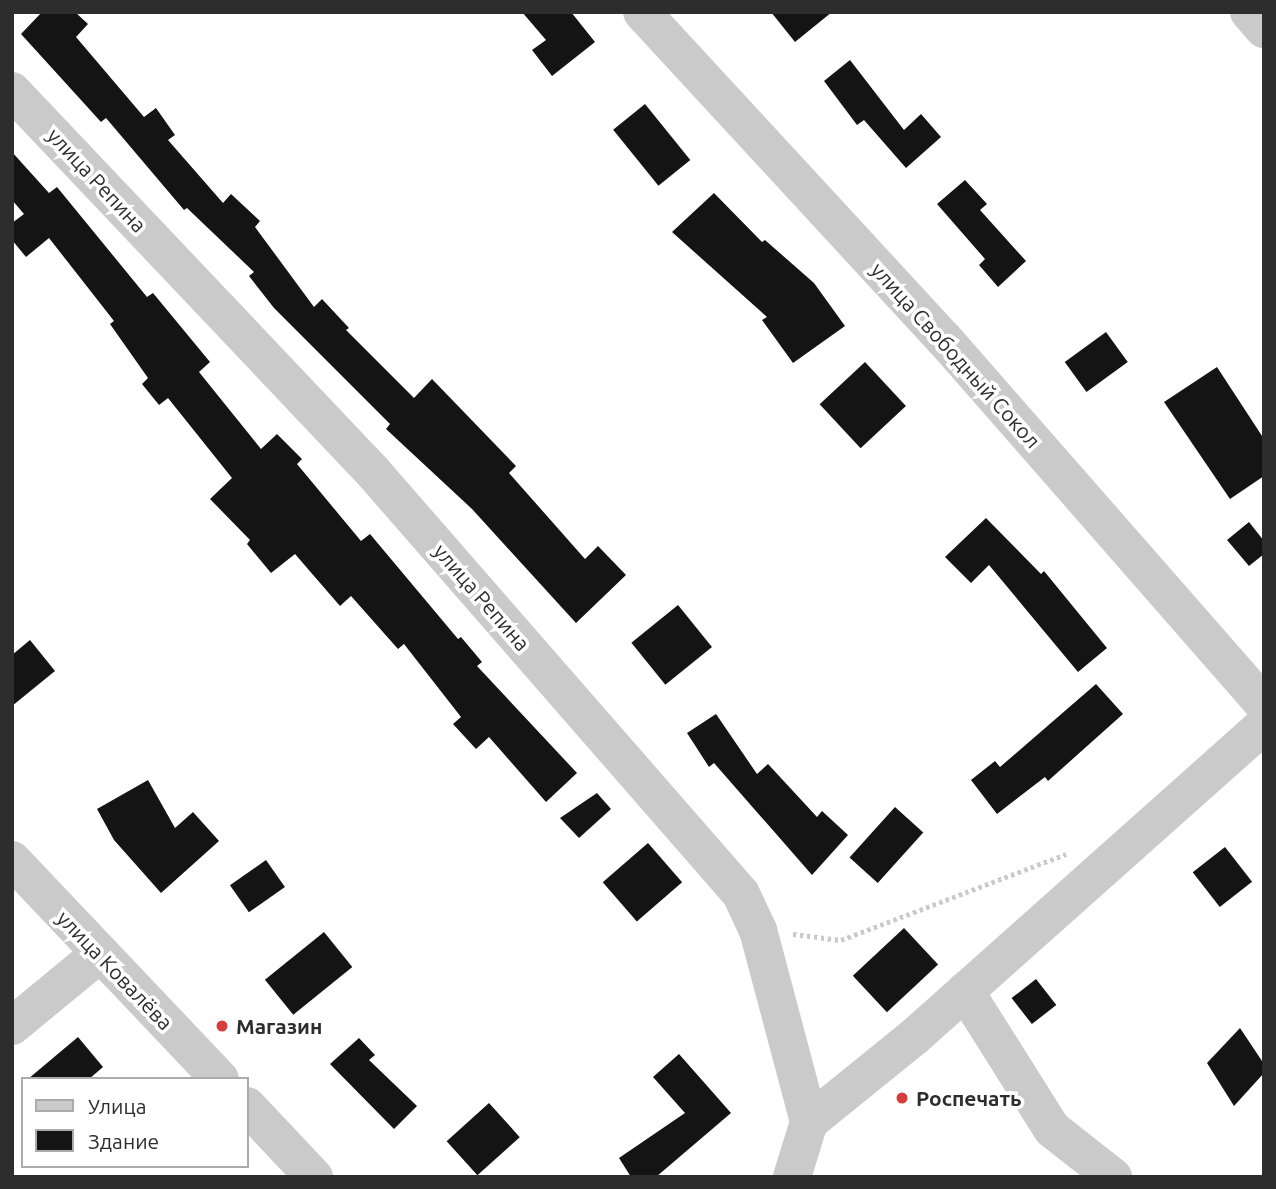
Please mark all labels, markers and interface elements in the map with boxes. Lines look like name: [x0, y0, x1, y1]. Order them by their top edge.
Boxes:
street label: улица Репина: [42, 123, 152, 237]
street label: улица Свободный Сокол: [866, 257, 1046, 453]
street label: улица Репина: [429, 538, 535, 656]
street label: улица Ковалёва: [52, 905, 178, 1035]
place label: Магазин: [236, 1013, 322, 1039]
marker: Магазин: [214, 1018, 230, 1034]
legend: [21, 1077, 248, 1168]
place label: Роспечать: [916, 1085, 1022, 1111]
marker: Роспечать: [894, 1090, 910, 1106]
text: Улица: [88, 1094, 146, 1118]
text: Здание: [88, 1129, 159, 1153]

